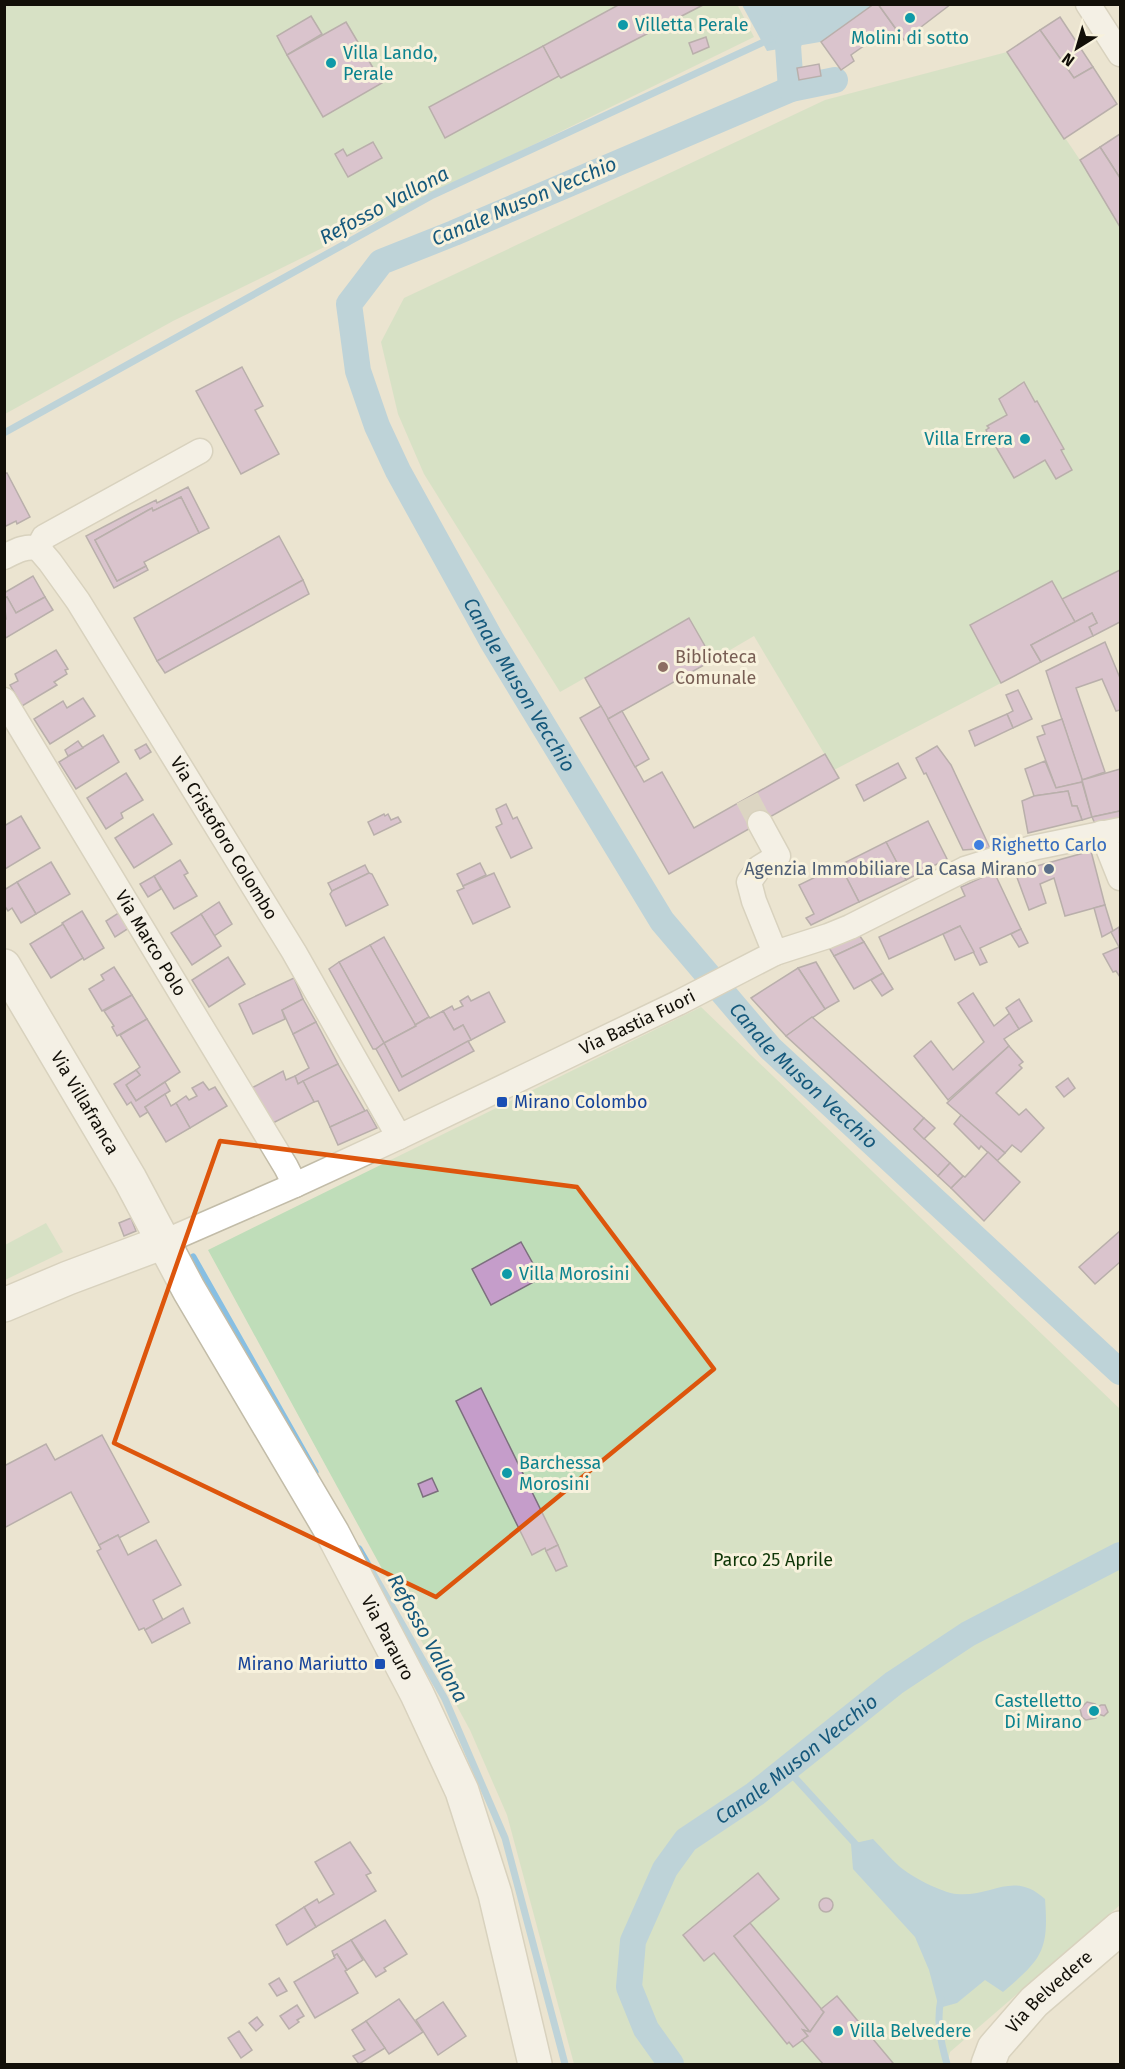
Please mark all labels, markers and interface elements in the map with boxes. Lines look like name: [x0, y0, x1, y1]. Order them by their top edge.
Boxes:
marker: Molini di sotto: [903, 11, 917, 25]
place label: Villetta Perale: [635, 14, 748, 36]
marker: Villetta Perale: [616, 18, 630, 32]
north arrow: [1047, 18, 1107, 78]
place label: Molini di sotto: [851, 27, 969, 49]
place label: Villa Lando, Perale: [343, 42, 438, 85]
text: N: [1058, 49, 1078, 70]
marker: Villa Lando, Perale: [324, 56, 338, 70]
water label: Canale Muson Vecchio: [428, 151, 620, 251]
water label: Refosso Vallona: [315, 161, 453, 249]
place label: Villa Errera: [924, 428, 1013, 450]
marker: Villa Errera: [1018, 432, 1032, 446]
water label: Canale Muson Vecchio: [458, 593, 581, 776]
place label: Biblioteca Comunale: [675, 646, 757, 689]
marker: Biblioteca Comunale: [656, 660, 670, 674]
street label: Via Cristoforo Colombo: [166, 753, 282, 924]
place label: Righetto Carlo: [991, 834, 1107, 856]
marker: Righetto Carlo: [972, 838, 986, 852]
place label: Agenzia Immobiliare La Casa Mirano: [744, 858, 1037, 880]
marker: Agenzia Immobiliare La Casa Mirano: [1042, 862, 1056, 876]
street label: Via Marco Polo: [110, 886, 191, 1000]
street label: Via Bastia Fuori: [576, 985, 699, 1060]
water label: Canale Muson Vecchio: [724, 997, 883, 1154]
street label: Via Villafranca: [46, 1047, 124, 1158]
place label: Mirano Colombo: [514, 1091, 648, 1113]
marker: Mirano Colombo: [495, 1095, 509, 1109]
place label: Villa Morosini: [519, 1263, 630, 1285]
marker: Villa Morosini: [500, 1267, 514, 1281]
place label: Barchessa Morosini: [519, 1452, 601, 1495]
marker: Barchessa Morosini: [500, 1466, 514, 1480]
park label: Parco 25 Aprile: [713, 1549, 833, 1571]
water label: Refosso Vallona: [383, 1570, 473, 1706]
street label: Via Parauro: [356, 1592, 419, 1684]
place label: Mirano Mariutto: [237, 1653, 368, 1675]
marker: Mirano Mariutto: [373, 1657, 387, 1671]
water label: Canale Muson Vecchio: [711, 1689, 882, 1829]
place label: Castelletto Di Mirano: [995, 1690, 1082, 1733]
marker: Castelletto Di Mirano: [1087, 1704, 1101, 1718]
street label: Via Belvedere: [1001, 1946, 1097, 2038]
place label: Villa Belvedere: [850, 2020, 971, 2042]
marker: Villa Belvedere: [831, 2024, 845, 2038]

